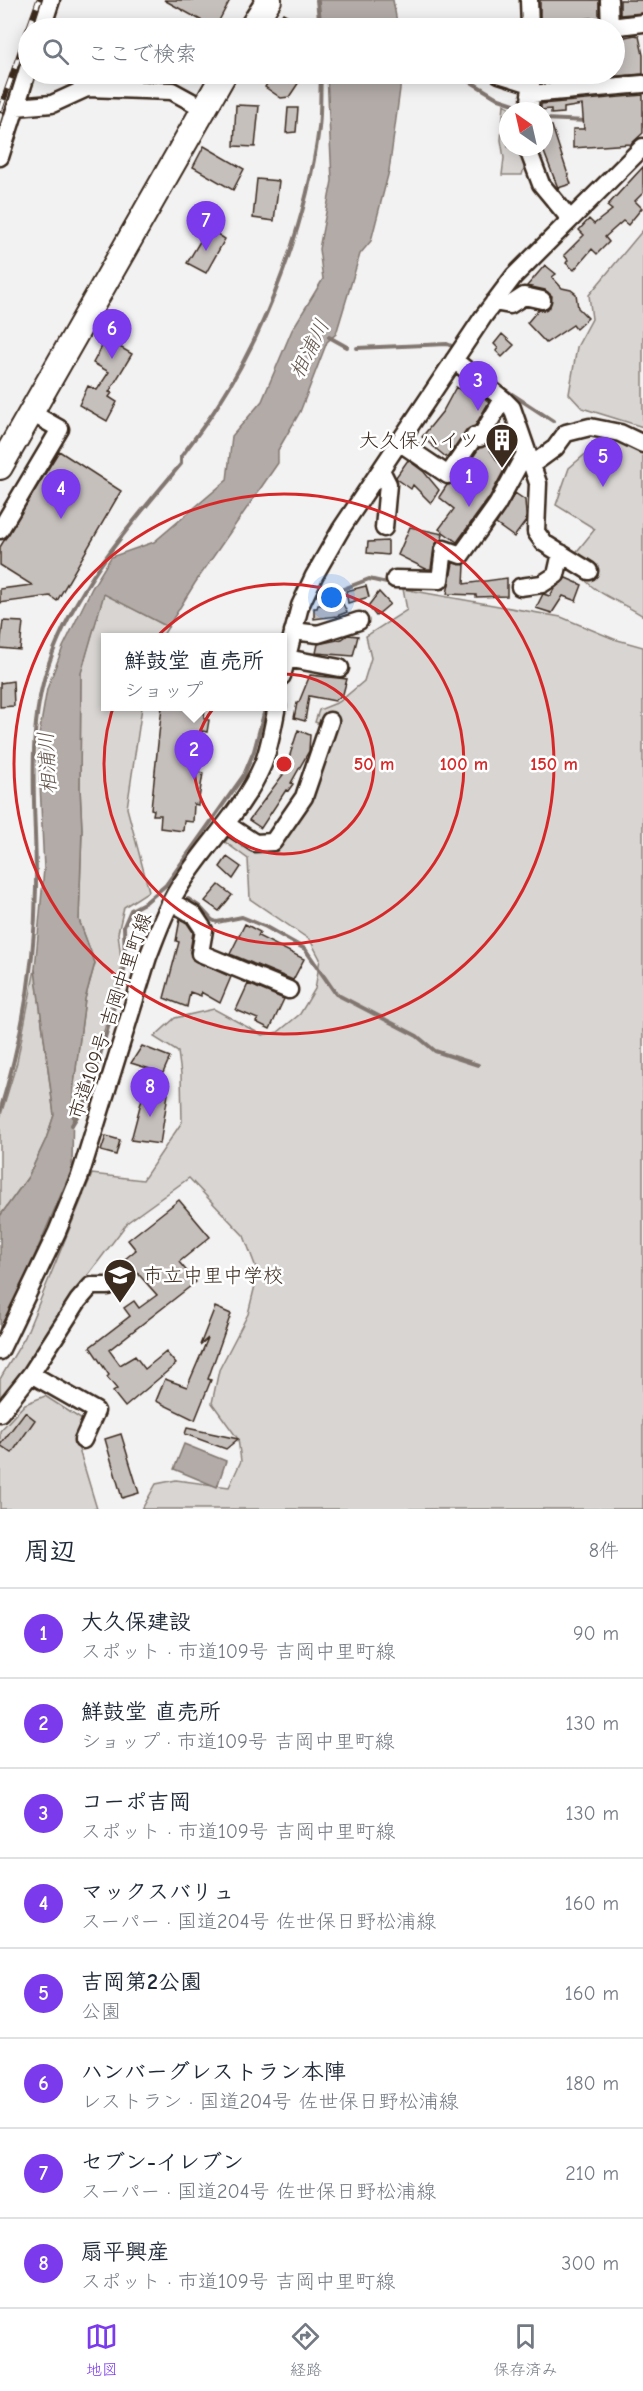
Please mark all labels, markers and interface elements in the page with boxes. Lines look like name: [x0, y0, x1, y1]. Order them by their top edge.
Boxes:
search box: [18, 18, 625, 84]
icon: search: [39, 35, 72, 68]
text: ここで検索: [87, 41, 197, 67]
north arrow: [499, 102, 553, 156]
pin: 7: [186, 202, 226, 251]
pin: 6: [92, 310, 132, 359]
water label: 相浦川: [284, 315, 334, 383]
pin: 3: [458, 362, 498, 411]
building icon: 大久保ハイツ: [484, 422, 520, 469]
place label: 大久保ハイツ: [359, 429, 479, 452]
pin: 5: [584, 438, 622, 487]
pin: 1: [450, 458, 488, 507]
pin: 4: [42, 470, 80, 519]
your location: [317, 583, 346, 612]
popup: [101, 633, 287, 711]
text: 鮮鼓堂 直売所: [124, 648, 264, 674]
text: ショップ: [124, 679, 203, 702]
pin: 2: [174, 730, 214, 780]
water label: 相浦川: [33, 731, 61, 795]
centre of rings: [274, 754, 294, 774]
text: 50 m: [354, 754, 394, 775]
text: 100 m: [440, 754, 488, 775]
text: 150 m: [530, 754, 578, 775]
street label: 市道109号 吉岡中里町線: [64, 909, 156, 1123]
pin: 8: [130, 1068, 170, 1117]
school or university icon: 市立中里中学校: [102, 1257, 138, 1304]
place label: 市立中里中学校: [143, 1264, 283, 1287]
text: 周辺: [24, 1537, 76, 1567]
text: 8件: [589, 1539, 619, 1562]
text: 大久保建設: [81, 1609, 191, 1635]
text: 1: [40, 1622, 47, 1645]
text: 90 m: [573, 1622, 619, 1645]
text: スポット · 市道109号 吉岡中里町線: [81, 1640, 395, 1663]
text: 鮮鼓堂 直売所: [81, 1699, 221, 1725]
text: 2: [39, 1712, 48, 1735]
text: 130 m: [566, 1712, 619, 1735]
text: ショップ · 市道109号 吉岡中里町線: [81, 1730, 394, 1753]
text: コーポ吉岡: [81, 1789, 191, 1815]
text: 3: [39, 1802, 48, 1825]
text: 130 m: [566, 1802, 619, 1825]
text: スポット · 市道109号 吉岡中里町線: [81, 1820, 395, 1843]
text: マックスバリュ: [81, 1879, 235, 1905]
text: 4: [39, 1892, 48, 1915]
text: 160 m: [565, 1892, 619, 1915]
text: スーパー · 国道204号 佐世保日野松浦線: [81, 1910, 436, 1933]
text: 吉岡第2公園: [81, 1969, 202, 1995]
text: 5: [38, 1982, 49, 2005]
text: 160 m: [565, 1982, 619, 2005]
text: 公園: [81, 2000, 121, 2023]
text: ハンバーグレストラン本陣: [81, 2059, 345, 2085]
text: 6: [38, 2072, 49, 2095]
text: 180 m: [565, 2072, 619, 2095]
text: レストラン · 国道204号 佐世保日野松浦線: [81, 2090, 458, 2113]
text: セブン-イレブン: [81, 2149, 244, 2175]
text: 7: [39, 2162, 48, 2185]
text: 210 m: [565, 2162, 619, 2185]
text: スーパー · 国道204号 佐世保日野松浦線: [81, 2180, 436, 2203]
text: 扇平興産: [81, 2239, 169, 2265]
text: 8: [38, 2252, 49, 2275]
text: 300 m: [561, 2252, 619, 2275]
text: スポット · 市道109号 吉岡中里町線: [81, 2270, 395, 2293]
tab: 地図: [85, 2320, 118, 2380]
tab: 経路: [289, 2320, 322, 2380]
tab: 保存済み: [493, 2320, 557, 2380]

